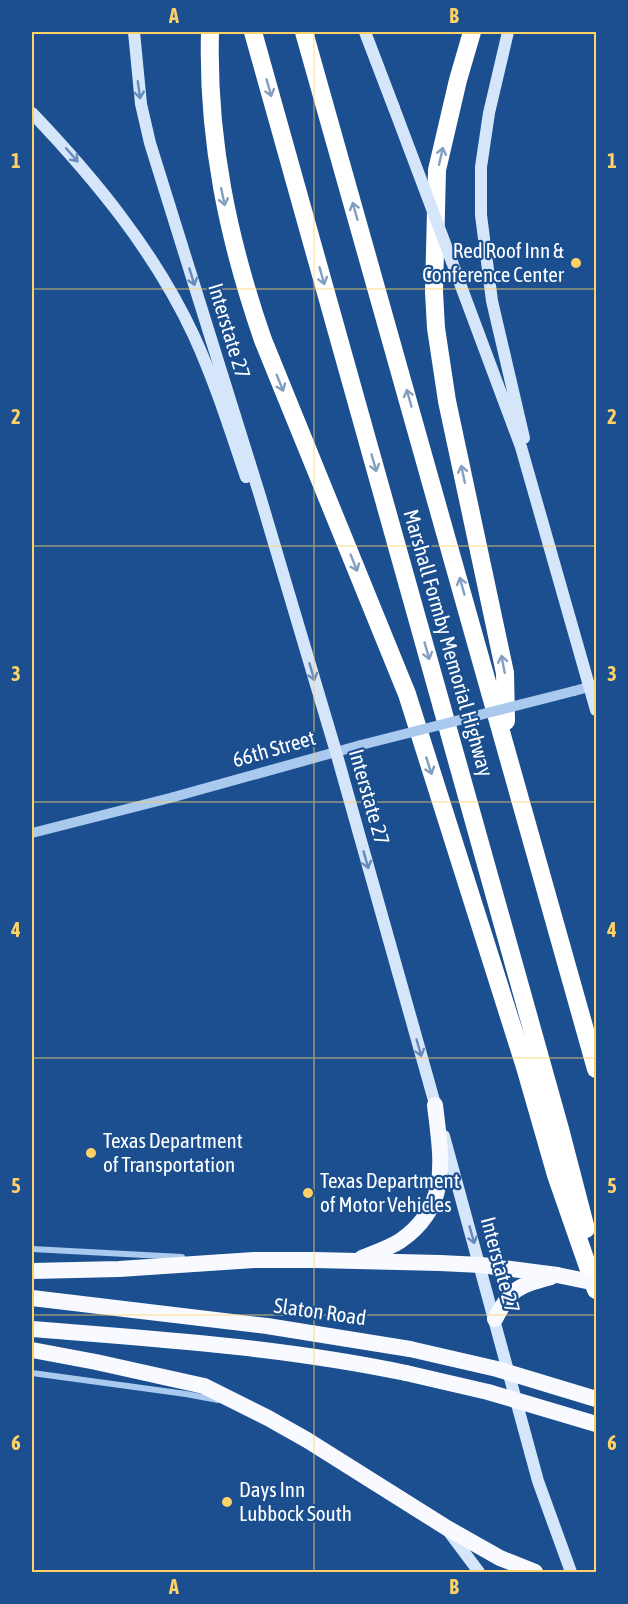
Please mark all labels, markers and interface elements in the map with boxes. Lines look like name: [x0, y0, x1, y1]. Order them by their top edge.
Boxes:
text: A: [168, 4, 179, 27]
text: B: [449, 4, 459, 27]
one-way arrow: [264, 78, 275, 97]
one-way arrow: [134, 79, 145, 99]
one-way arrow: [435, 146, 447, 165]
one-way arrow: [65, 147, 78, 163]
text: 1: [11, 149, 21, 172]
text: 1: [607, 149, 617, 172]
one-way arrow: [217, 187, 229, 206]
one-way arrow: [349, 202, 360, 221]
place label: Red Roof Inn & Conference Center: [422, 238, 565, 286]
marker: Red Roof Inn & Conference Center: [569, 256, 583, 270]
one-way arrow: [316, 266, 328, 285]
one-way arrow: [187, 267, 198, 286]
street label: Interstate 27: [204, 280, 256, 381]
one-way arrow: [275, 373, 286, 391]
one-way arrow: [403, 389, 414, 408]
text: 2: [11, 405, 21, 428]
text: 2: [607, 405, 617, 428]
one-way arrow: [369, 453, 380, 472]
one-way arrow: [456, 464, 468, 483]
street label: Marshall Formby Memorial Highway: [399, 506, 499, 779]
one-way arrow: [349, 553, 360, 572]
one-way arrow: [455, 577, 467, 596]
one-way arrow: [422, 641, 433, 660]
one-way arrow: [497, 655, 508, 675]
text: 3: [11, 662, 21, 685]
one-way arrow: [307, 662, 318, 681]
text: 3: [607, 662, 617, 685]
street label: 66th Street: [230, 725, 318, 771]
street label: Interstate 27: [345, 746, 395, 847]
one-way arrow: [425, 756, 436, 775]
one-way arrow: [361, 850, 372, 869]
text: 4: [10, 918, 21, 941]
text: 4: [606, 918, 617, 941]
one-way arrow: [414, 1038, 425, 1057]
place label: Texas Department of Transportation: [103, 1128, 243, 1176]
marker: Texas Department of Transportation: [84, 1146, 98, 1160]
place label: Texas Department of Motor Vehicles: [320, 1168, 460, 1216]
text: 5: [11, 1174, 21, 1197]
text: 5: [607, 1174, 617, 1197]
marker: Texas Department of Motor Vehicles: [301, 1186, 315, 1200]
street label: Interstate 27: [477, 1214, 525, 1315]
one-way arrow: [467, 1225, 478, 1244]
street label: Slaton Road: [272, 1293, 368, 1329]
text: 6: [11, 1431, 21, 1454]
text: 6: [607, 1431, 617, 1454]
place label: Days Inn Lubbock South: [239, 1477, 352, 1525]
marker: Days Inn Lubbock South: [220, 1495, 234, 1509]
text: A: [168, 1575, 179, 1598]
text: B: [449, 1575, 459, 1598]

